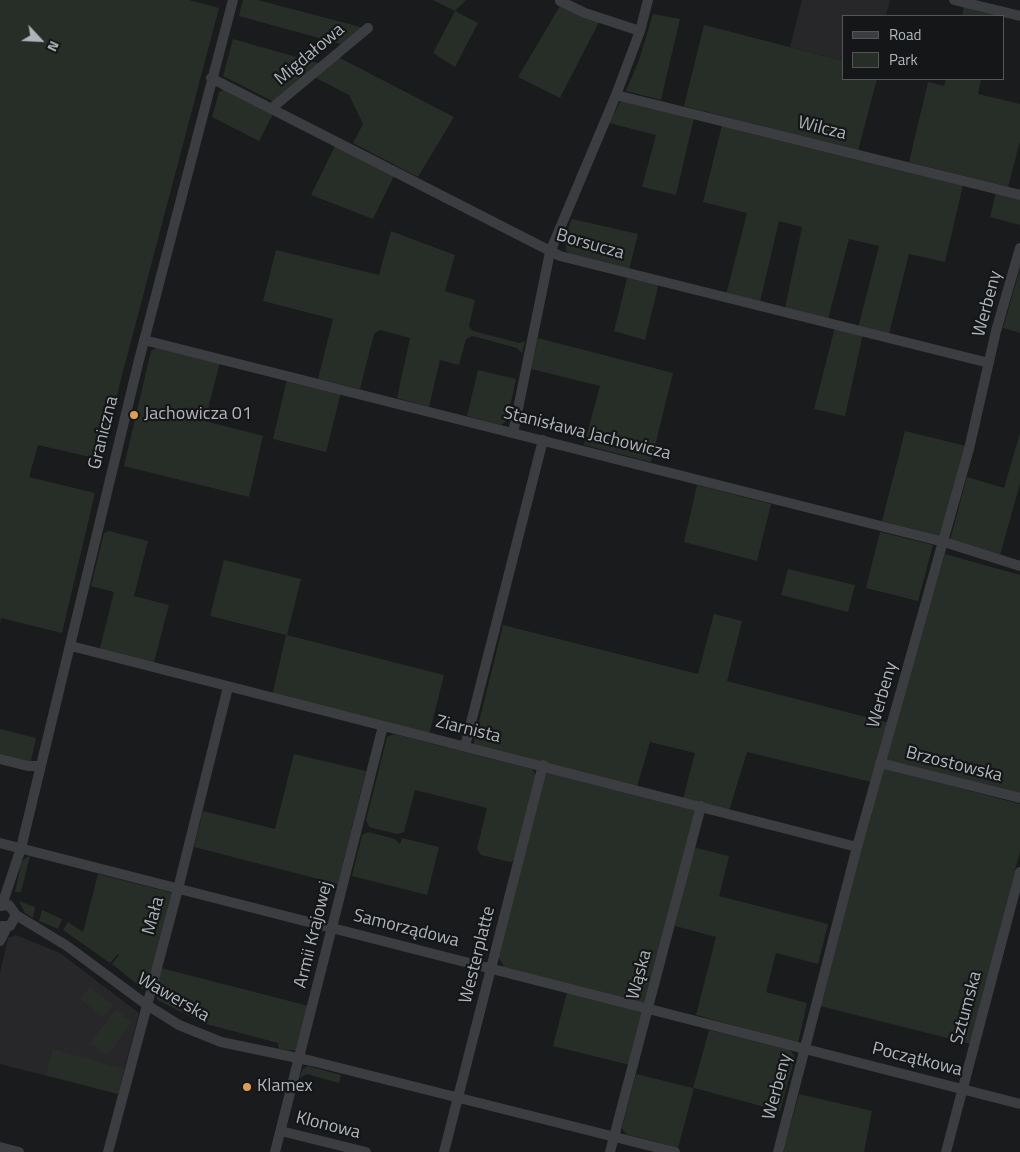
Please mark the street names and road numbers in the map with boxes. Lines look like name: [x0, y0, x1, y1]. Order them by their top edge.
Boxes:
street label: Migdałowa: [271, 20, 349, 90]
street label: Wilcza: [796, 113, 848, 145]
street label: Borsucza: [553, 225, 627, 265]
street label: Werbeny: [969, 269, 1007, 339]
street label: Graniczna: [84, 394, 124, 472]
street label: Stanisława Jachowicza: [501, 403, 673, 465]
street label: Werbeny: [863, 659, 903, 731]
street label: Ziarnista: [433, 712, 503, 748]
street label: Brzostowska: [904, 743, 1004, 787]
street label: Armii Krajowej: [290, 879, 338, 991]
street label: Mała: [139, 894, 169, 938]
street label: Westerplatte: [456, 904, 500, 1006]
street label: Samorządowa: [351, 905, 461, 953]
street label: Wąska: [623, 948, 657, 1002]
street label: Wawerska: [133, 969, 213, 1027]
street label: Sztumska: [947, 969, 987, 1047]
street label: Początkowa: [870, 1038, 964, 1082]
street label: Werbeny: [759, 1052, 797, 1122]
street label: Klonowa: [294, 1108, 362, 1144]

